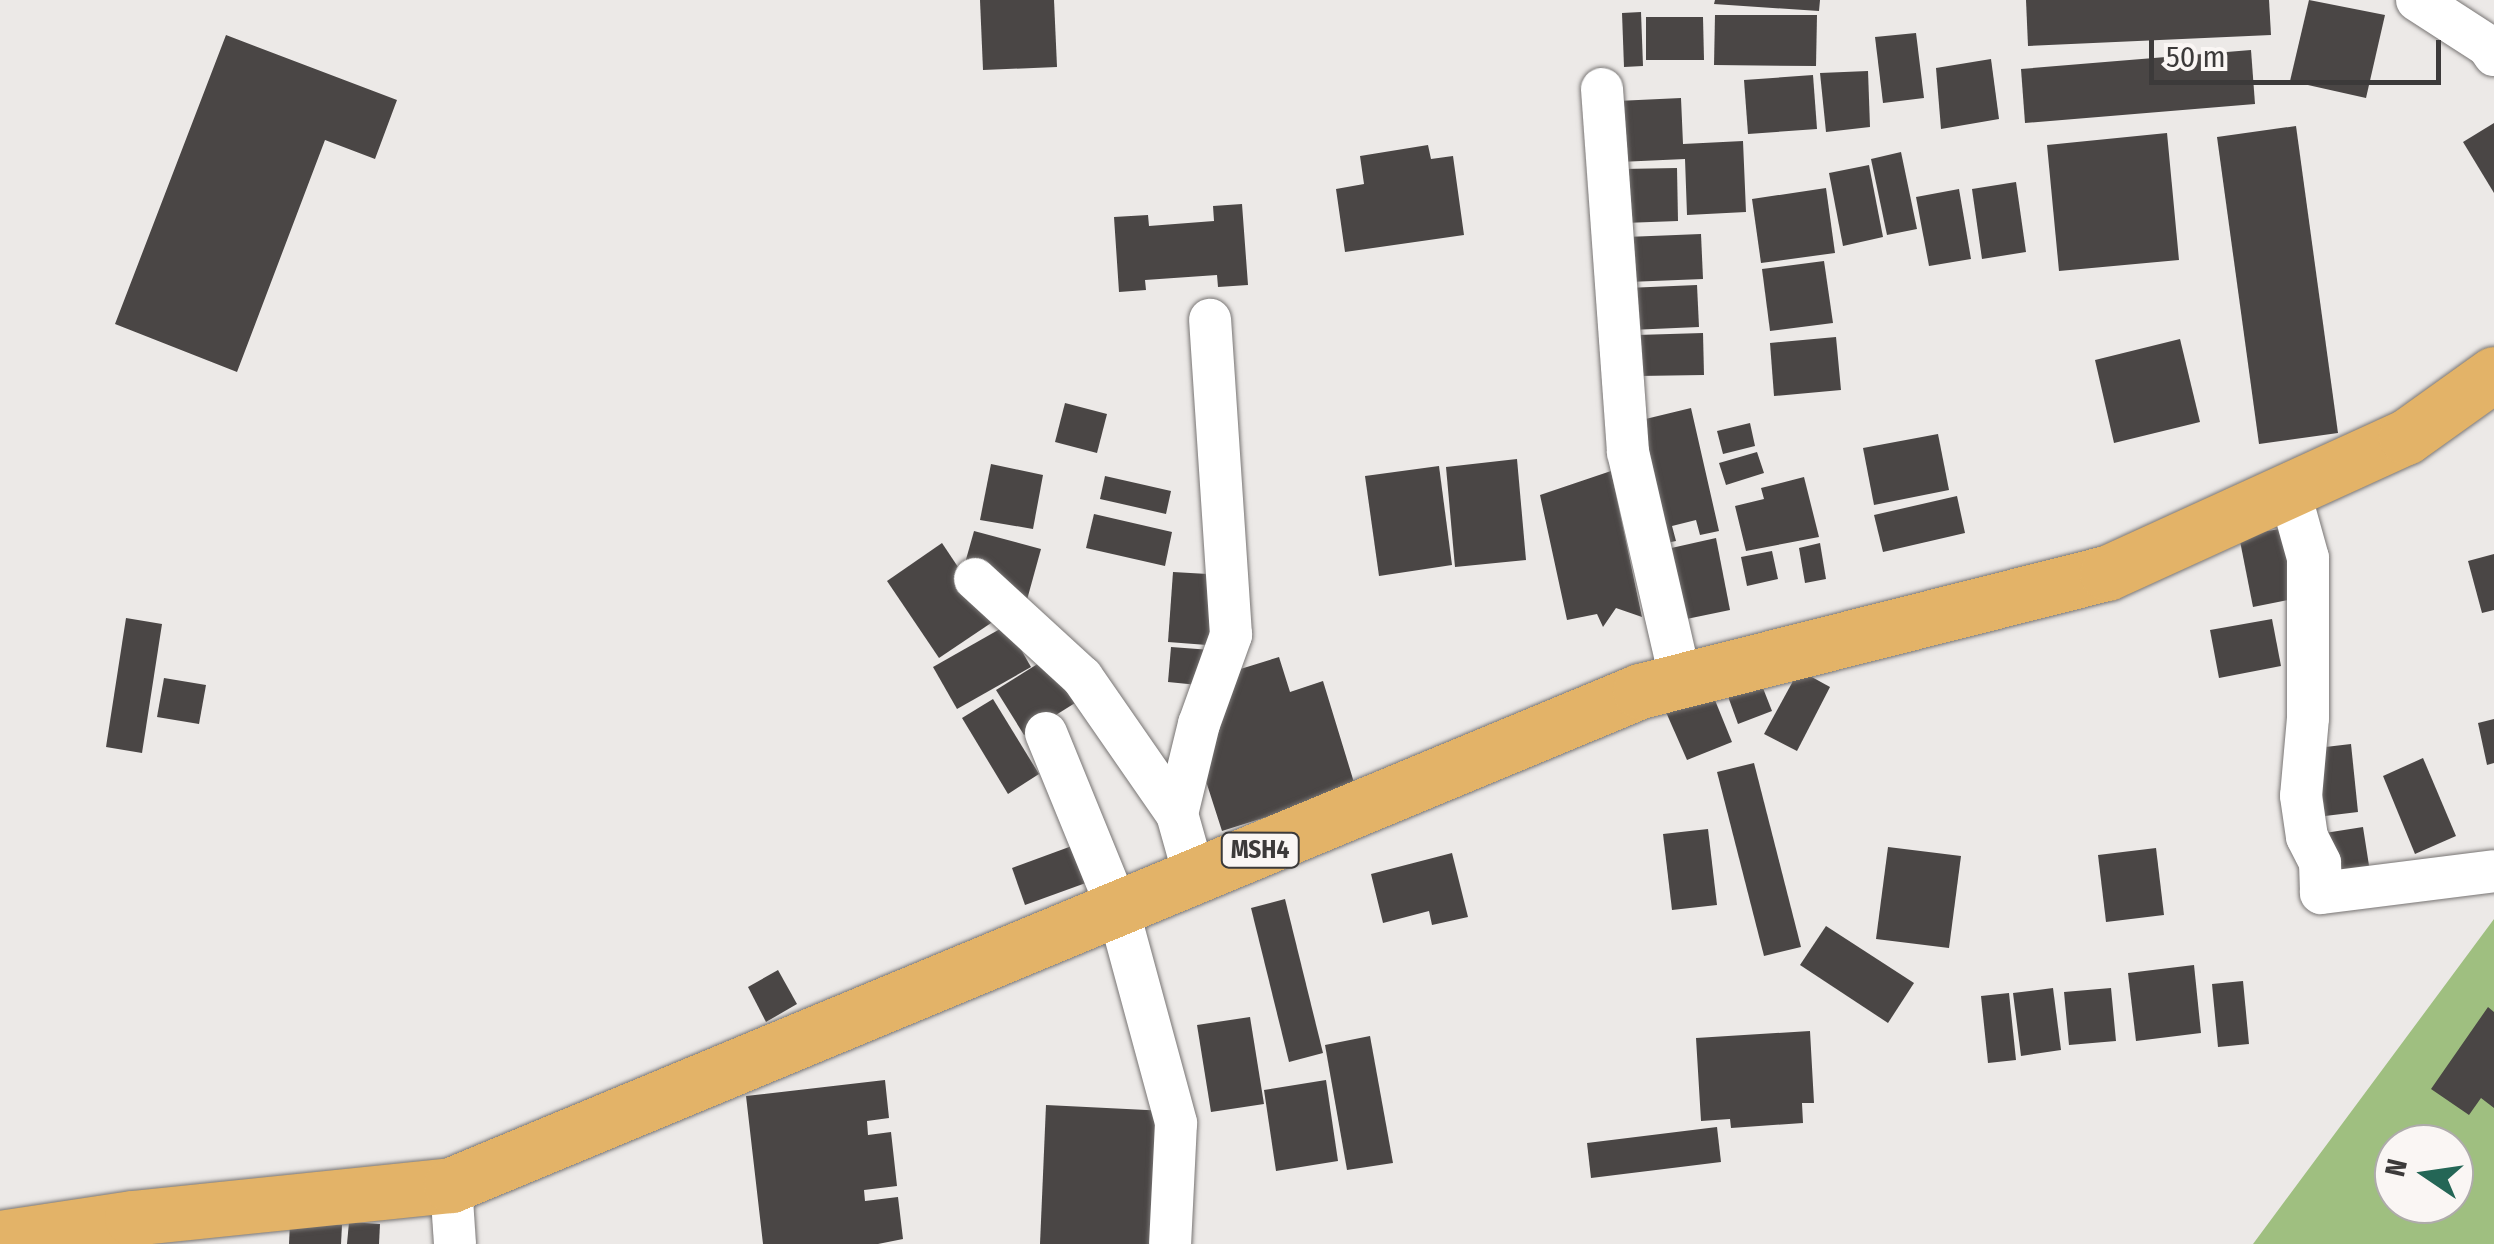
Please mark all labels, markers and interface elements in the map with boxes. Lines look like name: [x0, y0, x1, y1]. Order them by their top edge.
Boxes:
scale bar: [2154, 20, 2446, 82]
text: 50 m: [2166, 39, 2226, 75]
road number: MSH4: [1220, 830, 1300, 870]
north arrow: [2374, 1124, 2474, 1224]
text: N: [2378, 1156, 2414, 1179]

